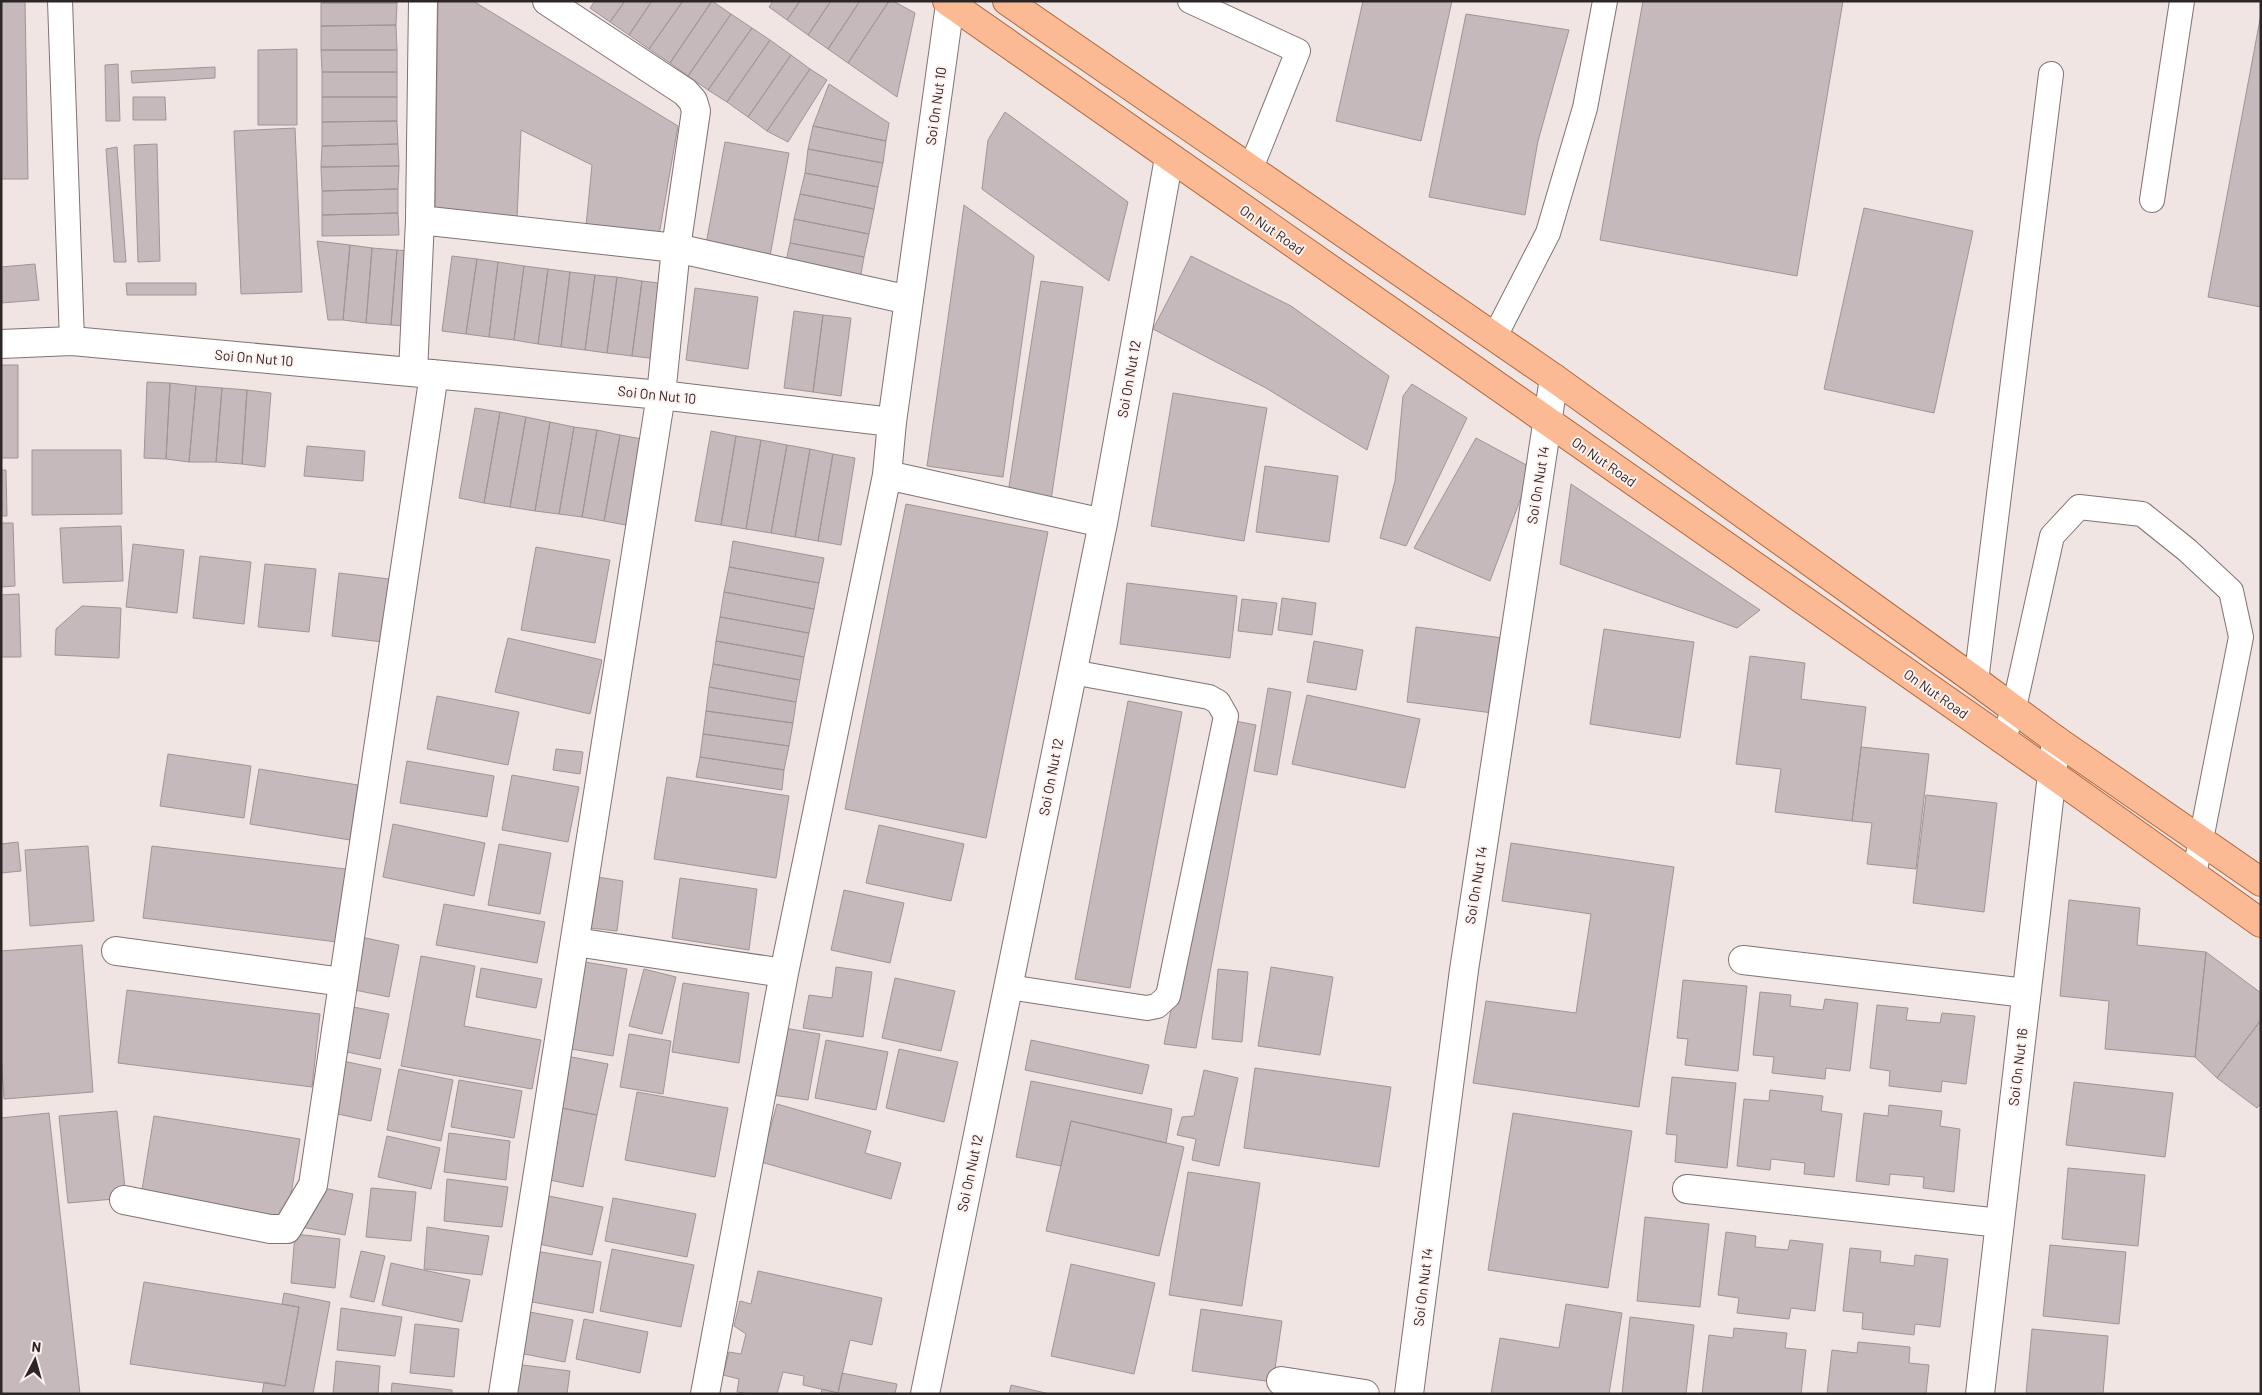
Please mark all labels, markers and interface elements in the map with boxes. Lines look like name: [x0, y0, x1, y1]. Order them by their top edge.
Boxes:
street label: Soi On Nut 10: [922, 66, 949, 146]
street label: On Nut Road: [1237, 201, 1308, 258]
street label: Soi On Nut 12: [1113, 339, 1144, 419]
street label: Soi On Nut 10: [214, 346, 294, 369]
street label: Soi On Nut 10: [617, 382, 697, 407]
street label: On Nut Road: [1569, 433, 1640, 490]
street label: Soi On Nut 14: [1523, 445, 1552, 525]
street label: On Nut Road: [1901, 665, 1972, 722]
street label: Soi On Nut 12: [1035, 737, 1066, 817]
street label: Soi On Nut 14: [1461, 845, 1490, 925]
street label: Soi On Nut 16: [2004, 1027, 2031, 1107]
street label: Soi On Nut 12: [953, 1133, 986, 1213]
street label: Soi On Nut 14: [1409, 1247, 1436, 1327]
north arrow: [10, 1335, 60, 1385]
text: N: [31, 1338, 42, 1356]

